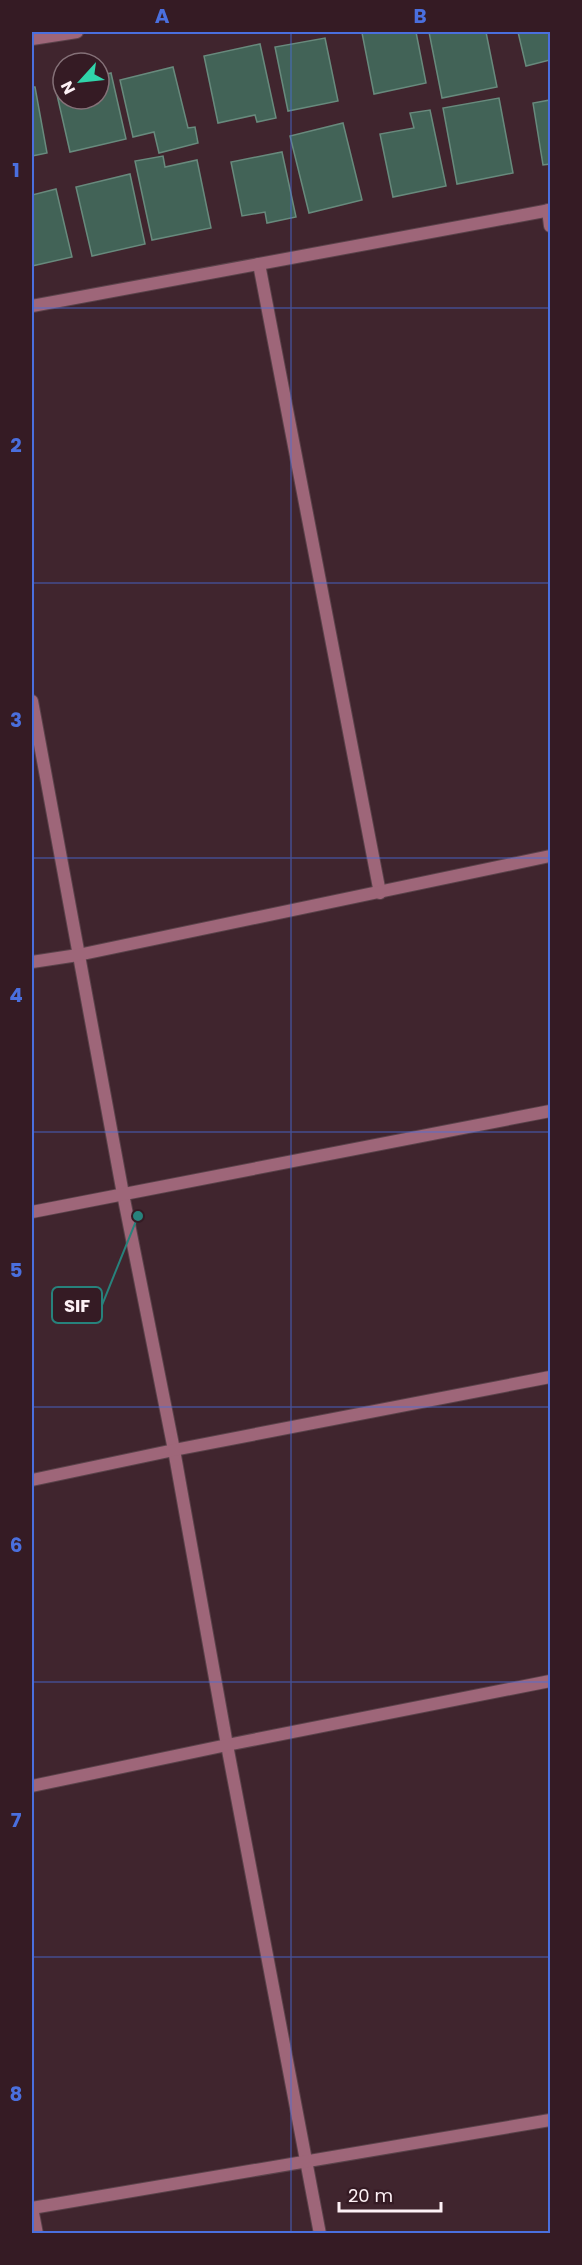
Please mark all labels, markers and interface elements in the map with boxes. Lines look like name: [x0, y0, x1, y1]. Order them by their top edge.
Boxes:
text: A: [155, 2, 170, 30]
text: B: [413, 2, 427, 30]
north arrow: [51, 51, 111, 111]
text: N: [55, 77, 81, 98]
text: 1: [12, 156, 20, 184]
text: 2: [10, 431, 22, 459]
text: 3: [10, 706, 22, 734]
text: 4: [9, 981, 23, 1009]
text: 5: [10, 1256, 23, 1284]
callout: SIF: [52, 1287, 102, 1323]
text: SIF: [64, 1293, 90, 1318]
text: 6: [10, 1531, 22, 1559]
text: 7: [11, 1806, 22, 1834]
text: 8: [10, 2080, 22, 2108]
scale bar: [339, 2175, 441, 2213]
text: 20 m: [348, 2183, 393, 2208]

